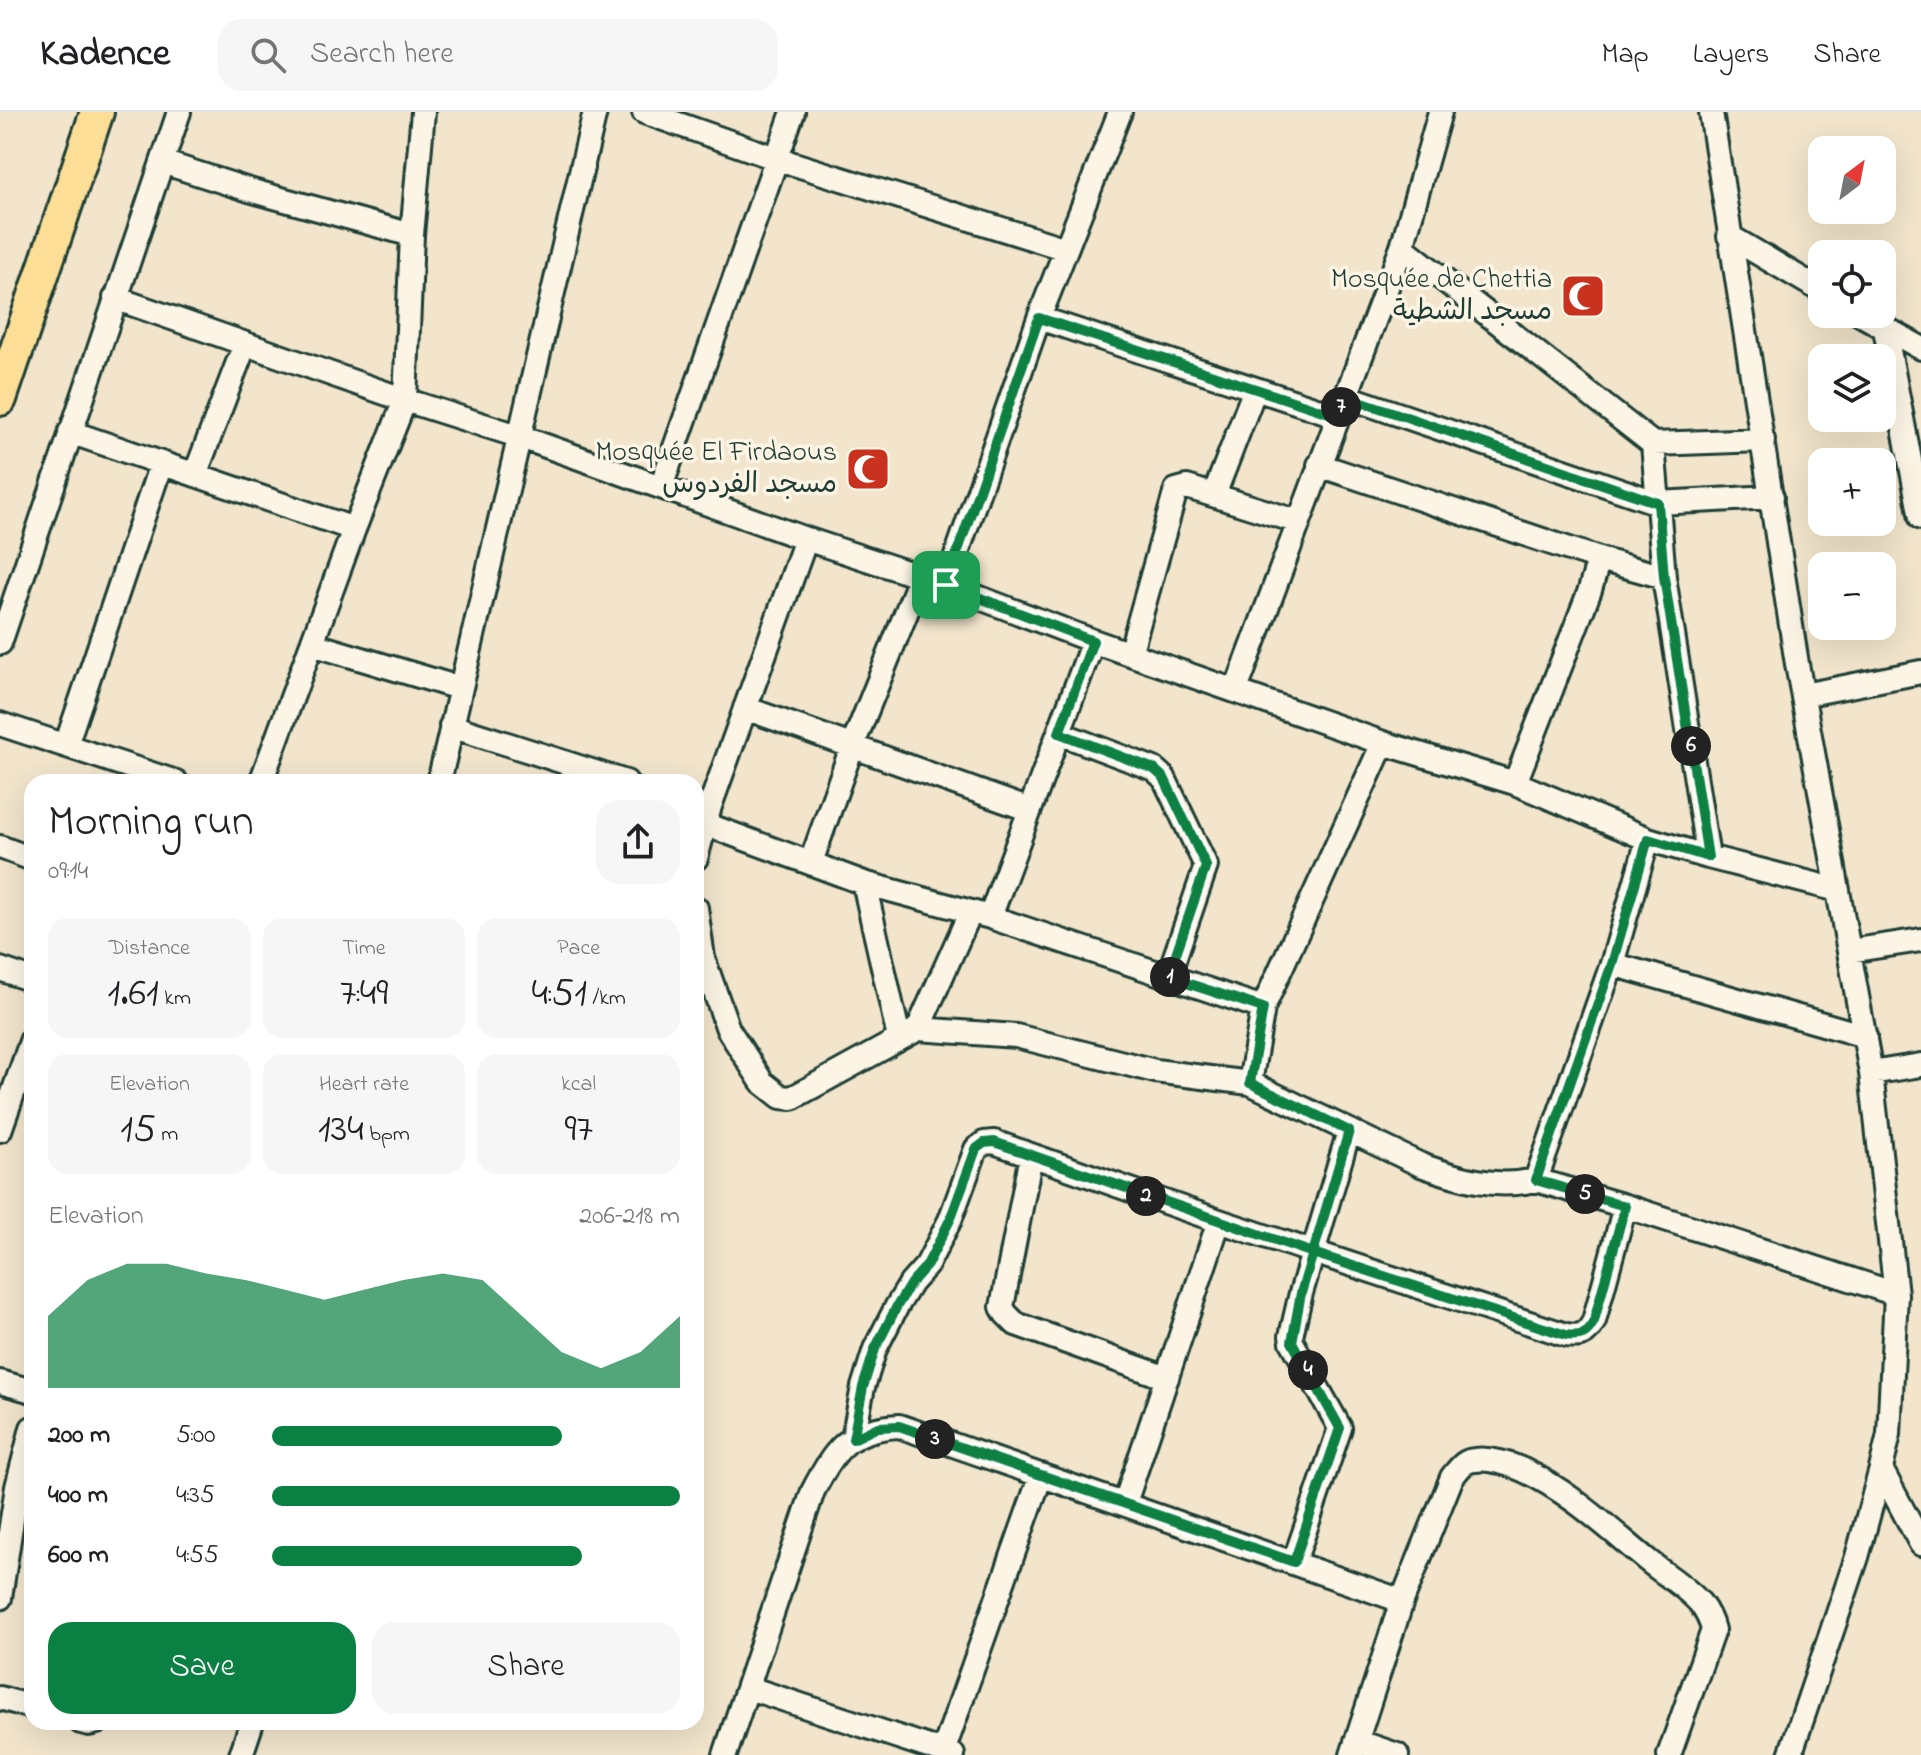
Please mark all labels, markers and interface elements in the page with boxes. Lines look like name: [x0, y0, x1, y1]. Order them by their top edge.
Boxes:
search box: [218, 19, 778, 91]
text: Kadence: [40, 27, 170, 83]
icon: search: [246, 33, 290, 77]
text: Search here: [310, 33, 454, 77]
text: Map: [1601, 35, 1649, 76]
text: Layers: [1693, 35, 1769, 76]
text: Share: [1813, 35, 1881, 76]
north arrow: [1808, 136, 1896, 224]
map controls: [1808, 136, 1896, 640]
button: locate: [1808, 240, 1896, 328]
place label: Mosquée de Chettia مسجد الشطية: [1331, 260, 1552, 333]
mosque icon: Mosquée de Chettia مسجد الشطية: [1559, 272, 1607, 320]
button: layers: [1808, 344, 1896, 432]
pin: 7: [1321, 387, 1361, 427]
text: 7: [1336, 391, 1346, 423]
place label: Mosquée El Firdaous مسجد الفردوس: [595, 433, 837, 506]
mosque icon: Mosquée El Firdaous مسجد الفردوس: [844, 445, 892, 493]
button: +: [1808, 448, 1896, 536]
pin: [912, 551, 980, 619]
button: −: [1808, 552, 1896, 640]
icon: arrive: [924, 563, 968, 607]
pin: 6: [1671, 726, 1711, 766]
text: 6: [1686, 730, 1696, 762]
text: Morning run: [48, 791, 254, 855]
button: share: [596, 800, 680, 884]
text: 09:14: [48, 853, 88, 891]
text: Distance: [109, 933, 190, 965]
text: Time: [342, 933, 386, 965]
text: Pace: [557, 933, 600, 965]
pin: 1: [1150, 957, 1190, 997]
text: 1: [1167, 961, 1174, 993]
text: 1.61: [108, 965, 159, 1024]
text: 7:49: [340, 965, 388, 1024]
text: 4:51: [531, 965, 587, 1024]
text: km: [159, 983, 191, 1015]
text: /km: [587, 983, 626, 1015]
text: Elevation: [109, 1069, 190, 1101]
text: Heart rate: [319, 1069, 409, 1101]
text: kcal: [561, 1069, 596, 1101]
text: 15: [120, 1101, 156, 1160]
text: 134: [318, 1101, 364, 1160]
text: 97: [564, 1101, 593, 1160]
text: m: [156, 1119, 178, 1151]
text: bpm: [364, 1119, 410, 1151]
pin: 5: [1565, 1174, 1605, 1214]
pin: 2: [1126, 1176, 1166, 1216]
text: 5: [1579, 1178, 1591, 1210]
text: 2: [1141, 1180, 1151, 1212]
text: Elevation: [48, 1198, 144, 1236]
text: 206–218 m: [579, 1198, 680, 1236]
pin: 4: [1288, 1350, 1328, 1390]
text: 4: [1303, 1354, 1313, 1386]
text: 200 m: [48, 1417, 110, 1455]
text: 5:00: [176, 1417, 216, 1455]
pin: 3: [915, 1419, 955, 1459]
text: 3: [930, 1423, 940, 1455]
text: 400 m: [48, 1477, 108, 1515]
text: 4:35: [176, 1477, 215, 1515]
text: 600 m: [48, 1537, 109, 1575]
text: 4:55: [176, 1537, 219, 1575]
button: Save: [48, 1622, 356, 1714]
button: Share: [372, 1622, 680, 1714]

